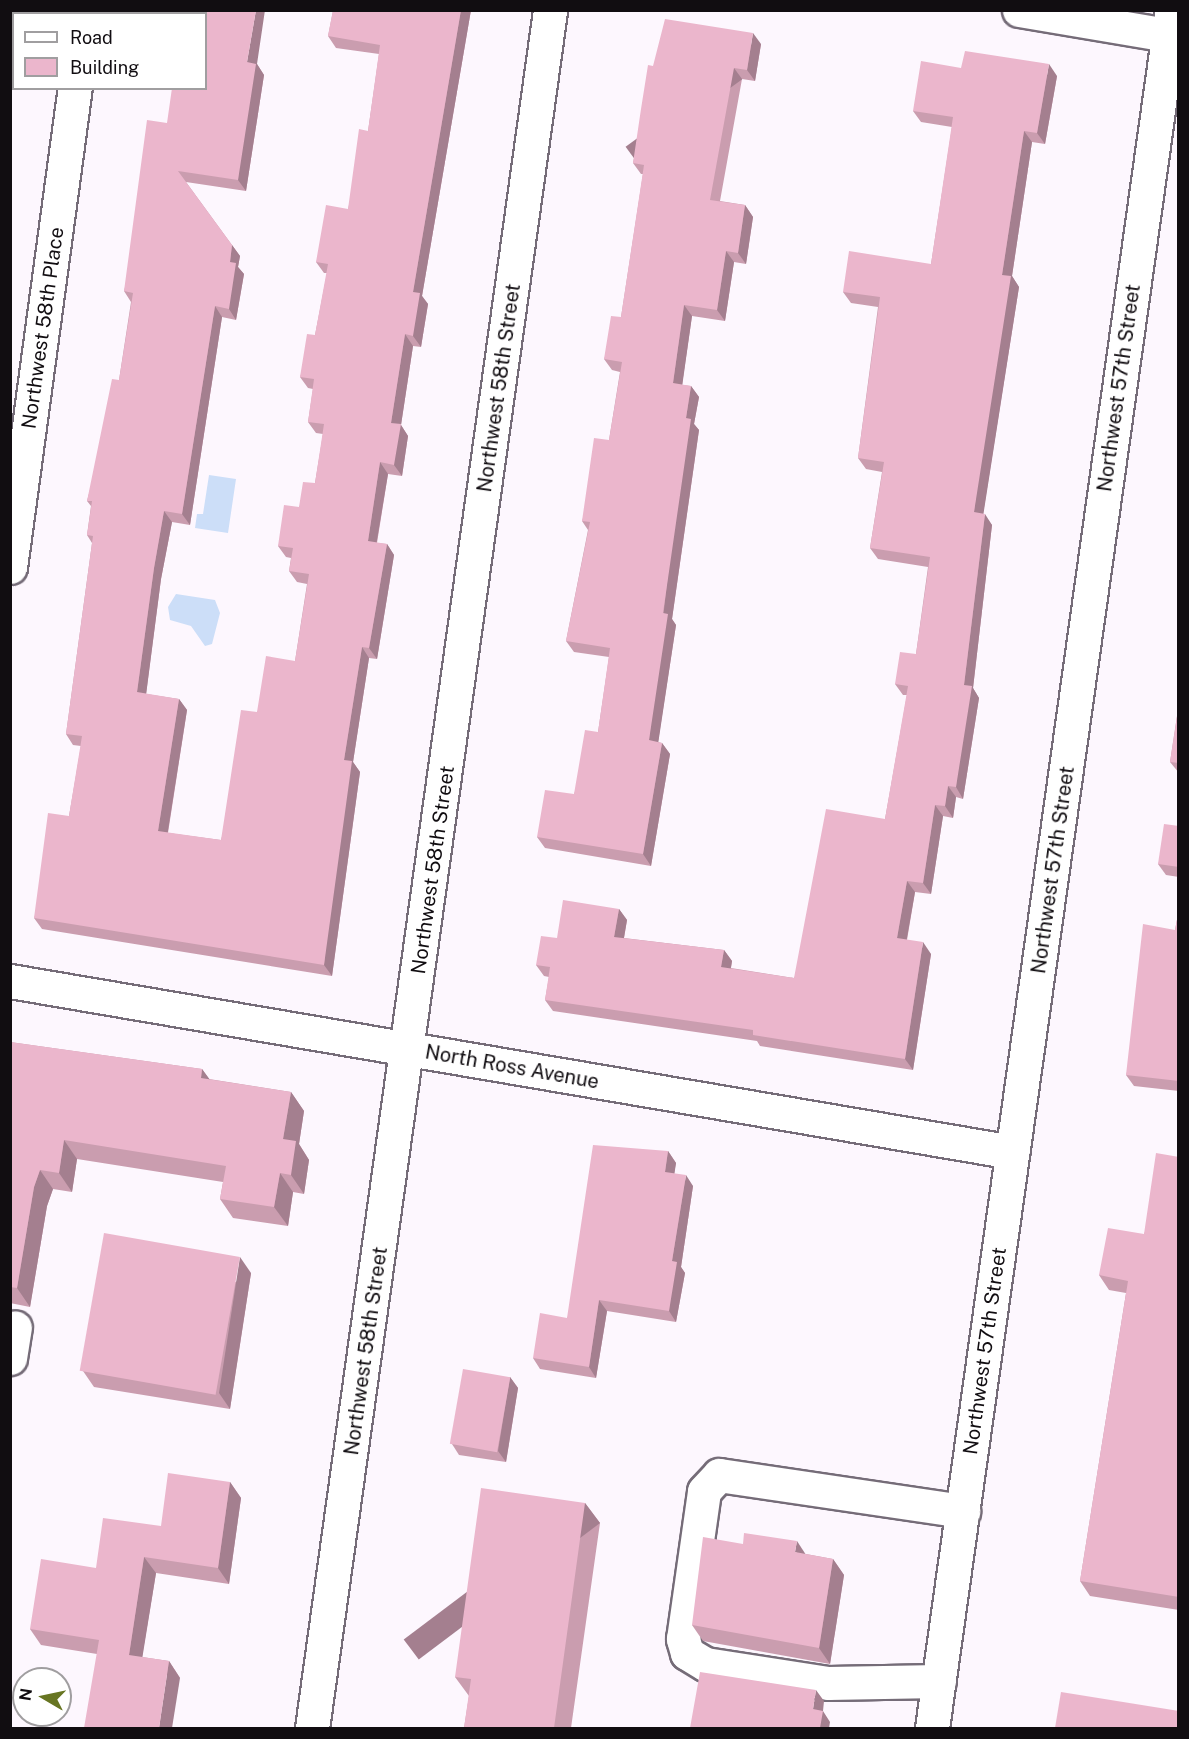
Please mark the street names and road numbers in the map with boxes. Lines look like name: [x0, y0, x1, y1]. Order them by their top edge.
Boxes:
street label: Northwest 58th Place: [17, 225, 69, 431]
street label: Northwest 58th Street: [472, 282, 526, 494]
street label: Northwest 57th Street: [1093, 283, 1145, 493]
street label: Northwest 58th Street: [406, 764, 460, 976]
street label: Northwest 57th Street: [1027, 765, 1079, 975]
street label: North Ross Avenue: [423, 1040, 601, 1094]
street label: Northwest 58th Street: [339, 1245, 393, 1457]
street label: Northwest 57th Street: [959, 1246, 1011, 1456]

